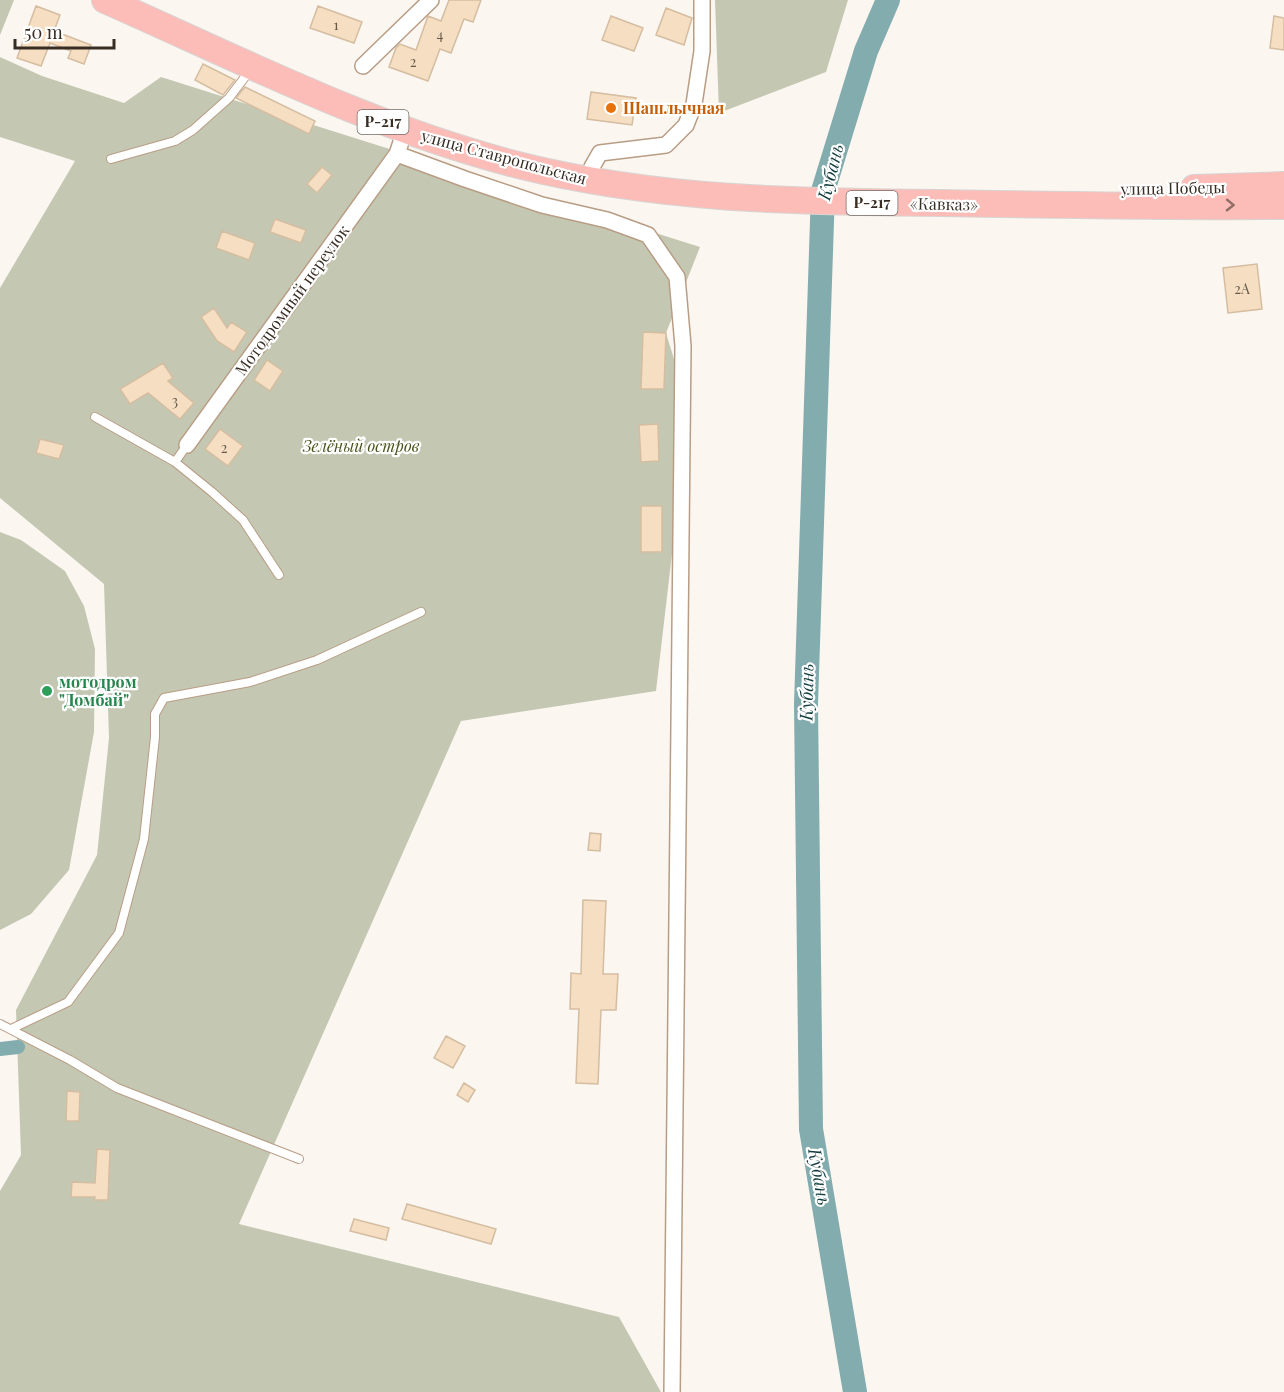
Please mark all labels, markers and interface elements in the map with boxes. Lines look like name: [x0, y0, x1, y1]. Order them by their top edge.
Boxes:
scale bar: [15, 12, 114, 50]
house number: 1: [333, 15, 339, 34]
text: 50 m: [24, 20, 63, 44]
house number: 4: [437, 25, 444, 44]
house number: 2: [410, 52, 417, 71]
place label: Шашлычная: [623, 97, 724, 118]
marker: Шашлычная: [604, 101, 618, 115]
road number: Р-217: [358, 110, 409, 134]
street label: улица Ставропольская: [418, 124, 589, 189]
water label: Кубань: [811, 141, 849, 204]
street label: улица Победы: [1119, 176, 1226, 199]
road number: Р-217: [846, 191, 898, 215]
street label: «Кавказ»: [910, 192, 978, 215]
one-way arrow: [1226, 199, 1235, 211]
street label: Мотодромный переулок: [230, 220, 353, 379]
house number: 2А: [1234, 279, 1250, 298]
house number: 3: [172, 391, 178, 410]
park label: Зелёный остров: [302, 435, 420, 456]
house number: 2: [221, 438, 228, 457]
water label: Кубань: [793, 663, 818, 722]
place label: мотодром "Домбай": [59, 671, 137, 710]
marker: мотодром "Домбай": [40, 684, 54, 698]
water label: Кубань: [803, 1145, 837, 1207]

